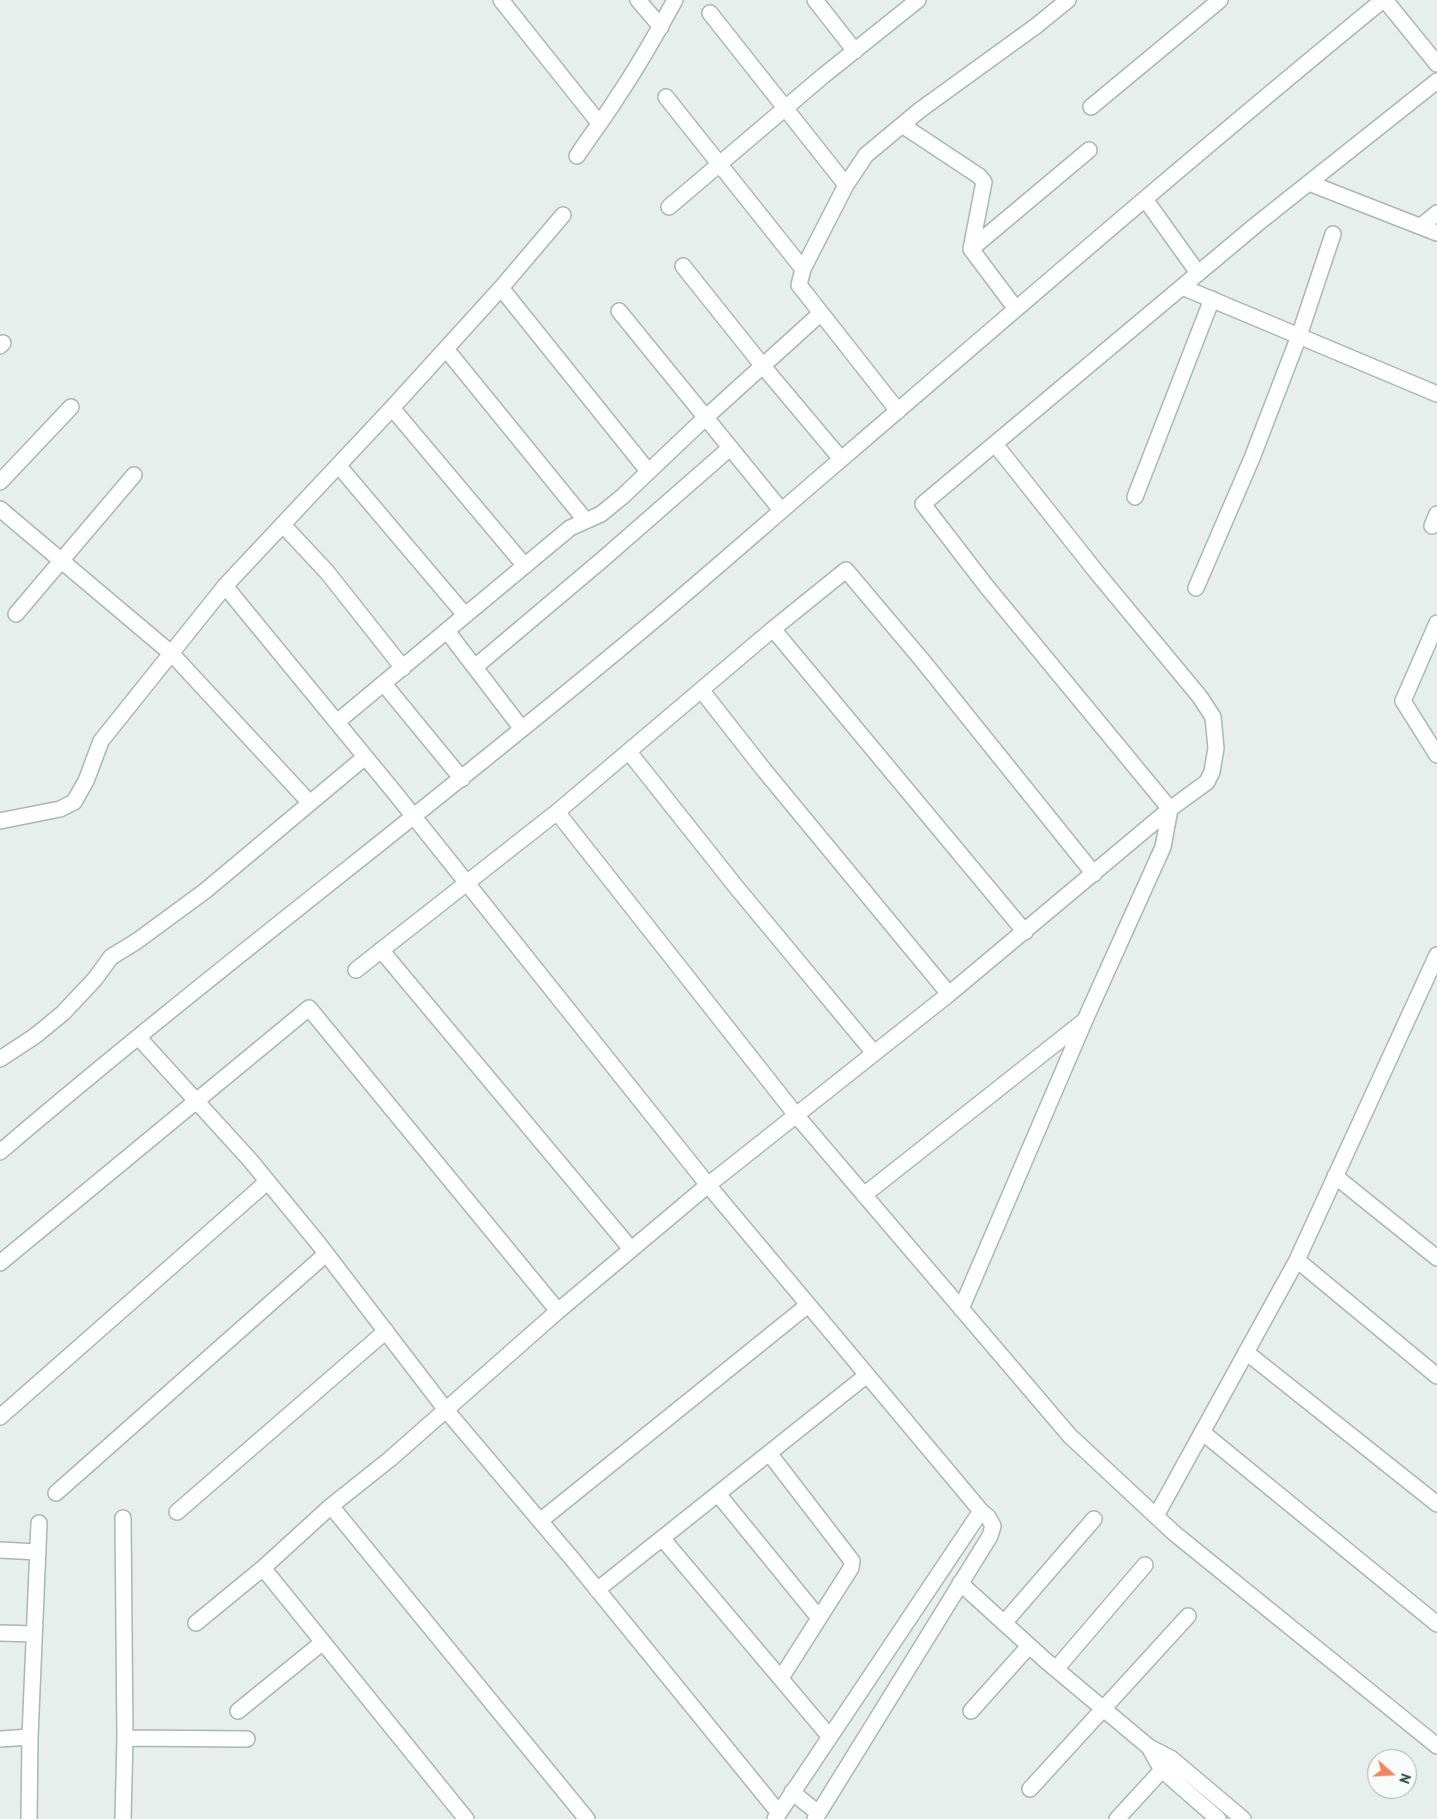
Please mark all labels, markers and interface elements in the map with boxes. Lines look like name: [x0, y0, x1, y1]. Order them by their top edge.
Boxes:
north arrow: [1367, 1749, 1417, 1799]
text: N: [1395, 1771, 1415, 1786]

